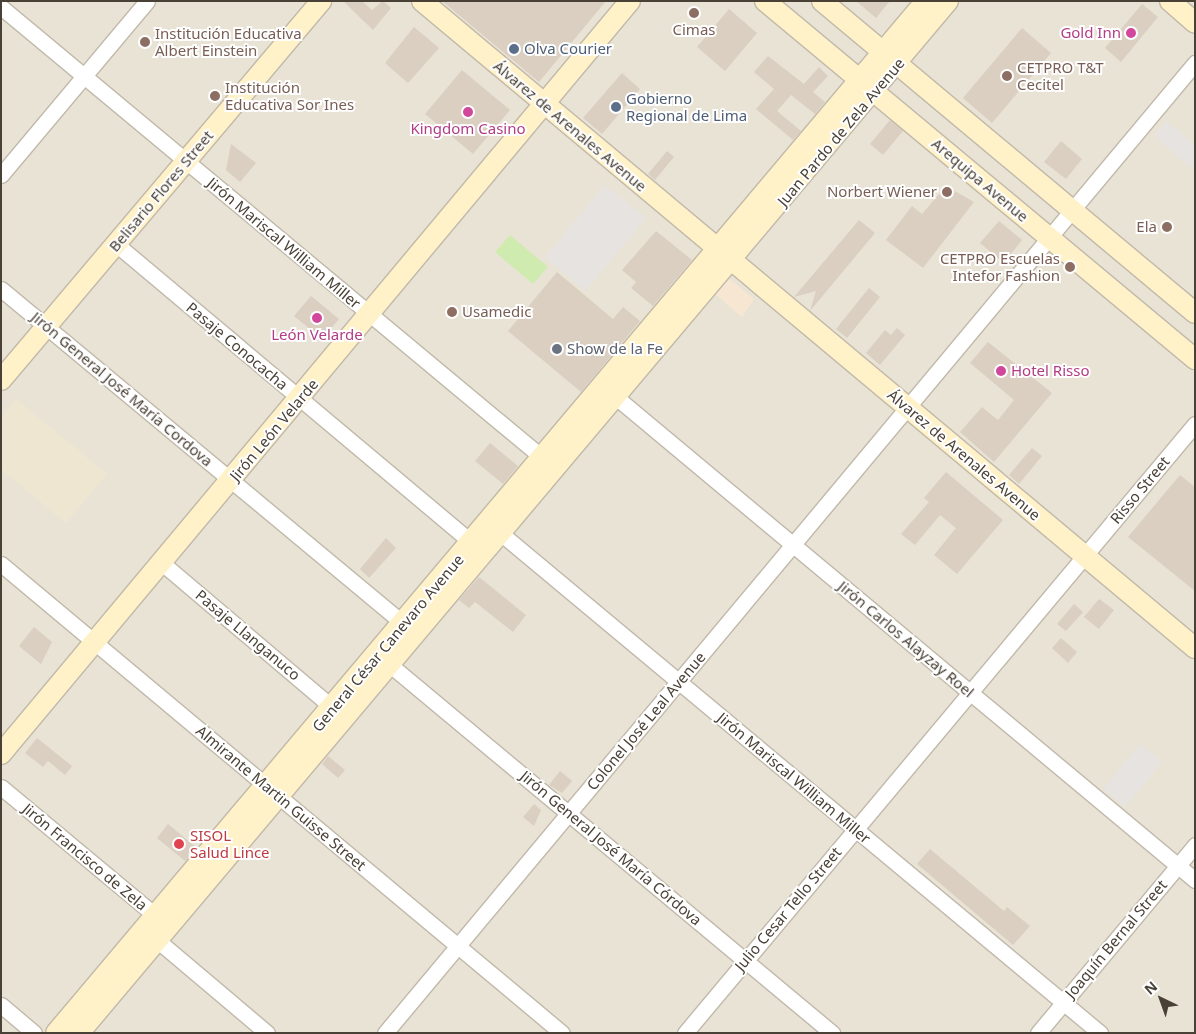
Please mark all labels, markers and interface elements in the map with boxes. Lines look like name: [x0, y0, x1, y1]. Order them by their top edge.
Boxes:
marker: Cimas: [688, 7, 700, 19]
place label: Cimas: [673, 21, 715, 39]
place label: Institución Educativa Albert Einstein: [155, 24, 302, 59]
place label: Gold Inn: [1060, 24, 1121, 42]
marker: Gold Inn: [1125, 27, 1137, 39]
marker: Institución Educativa Albert Einstein: [139, 36, 151, 48]
place label: Olva Courier: [524, 40, 612, 58]
marker: Olva Courier: [508, 43, 520, 55]
street label: Juan Pardo de Zela Avenue: [774, 54, 908, 210]
street label: Álvarez de Arenales Avenue: [490, 57, 650, 195]
place label: CETPRO T&T Cecitel: [1017, 58, 1104, 93]
marker: CETPRO T&T Cecitel: [1001, 70, 1013, 82]
place label: Institución Educativa Sor Ines: [225, 78, 354, 113]
place label: Gobierno Regional de Lima: [626, 89, 747, 124]
marker: Institución Educativa Sor Ines: [209, 90, 221, 102]
marker: Gobierno Regional de Lima: [610, 101, 622, 113]
marker: Kingdom Casino: [462, 106, 474, 118]
place label: Kingdom Casino: [410, 120, 526, 138]
street label: Belisario Flores Street: [105, 127, 217, 255]
street label: Arequipa Avenue: [928, 134, 1032, 226]
street label: Jirón Mariscal William Miller: [204, 174, 364, 312]
place label: Norbert Wiener: [827, 183, 937, 201]
marker: Norbert Wiener: [941, 186, 953, 198]
place label: Ela: [1136, 218, 1157, 236]
marker: Ela: [1161, 221, 1173, 233]
place label: CETPRO Escuelas Intefor Fashion: [940, 249, 1060, 284]
marker: CETPRO Escuelas Intefor Fashion: [1064, 261, 1076, 273]
street label: Pasaje Conocacha: [183, 298, 291, 394]
place label: Usamedic: [462, 303, 531, 321]
marker: Usamedic: [446, 306, 458, 318]
street label: Jirón General José María Cordova: [28, 308, 216, 470]
marker: León Velarde: [311, 312, 323, 324]
place label: León Velarde: [271, 326, 363, 344]
place label: Show de la Fe: [567, 340, 663, 358]
marker: Show de la Fe: [551, 343, 563, 355]
place label: Hotel Risso: [1011, 362, 1089, 380]
marker: Hotel Risso: [995, 365, 1007, 377]
street label: Jirón León Velarde: [226, 375, 322, 485]
street label: Álvarez de Arenales Avenue: [884, 386, 1044, 524]
street label: Risso Street: [1107, 453, 1173, 527]
street label: General César Canevaro Avenue: [309, 551, 467, 735]
street label: Jirón Carlos Alayzay Roel: [835, 577, 977, 701]
street label: Pasaje Llanganuco: [192, 586, 304, 684]
street label: Colonel José Leal Avenue: [583, 648, 709, 794]
street label: Jirón Mariscal William Miller: [714, 709, 874, 847]
street label: Almirante Martin Guisse Street: [192, 722, 370, 874]
street label: Jirón General José María Córdova: [517, 767, 705, 929]
street label: Jirón Francisco de Zela: [19, 800, 151, 914]
place label: SISOL Salud Lince: [190, 826, 270, 861]
marker: SISOL Salud Lince: [172, 837, 186, 851]
street label: Julio Cesar Tello Street: [731, 843, 845, 975]
street label: Joaquín Bernal Street: [1061, 876, 1171, 1002]
north arrow: [1136, 974, 1186, 1024]
text: N: [1140, 977, 1161, 998]

